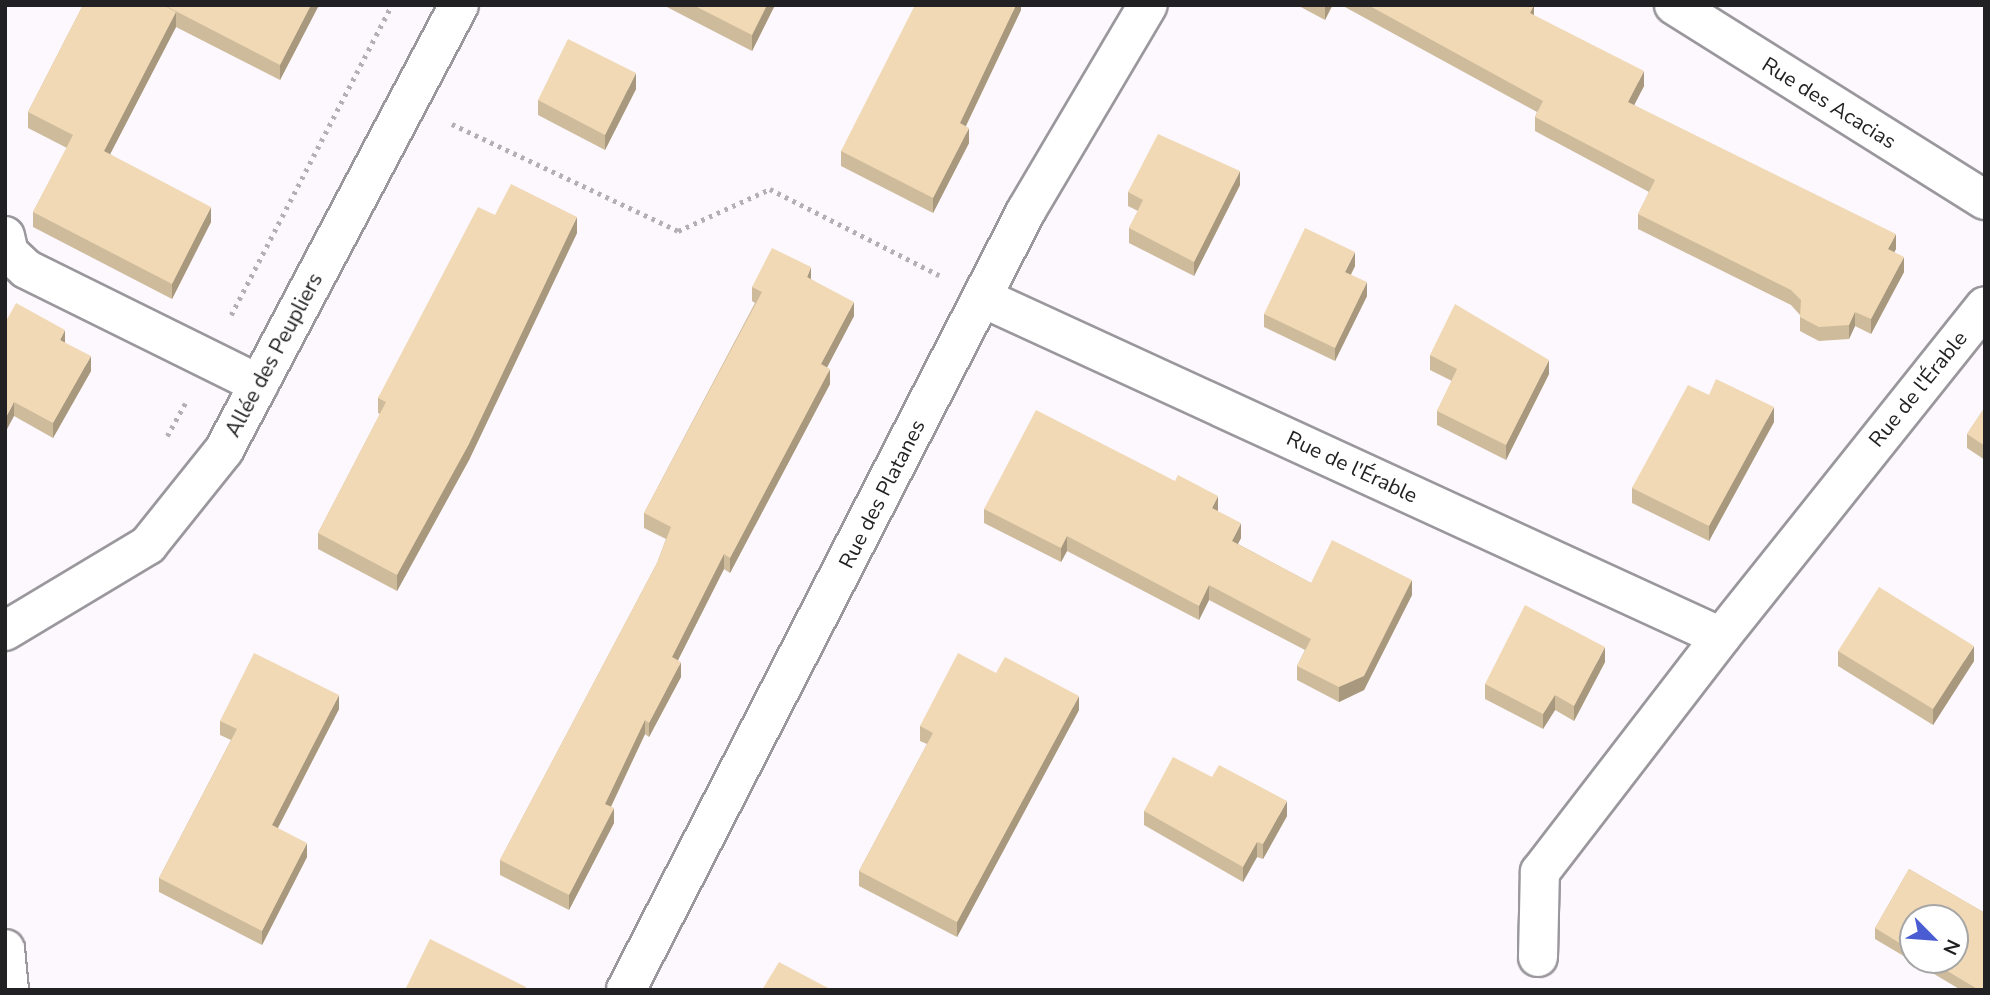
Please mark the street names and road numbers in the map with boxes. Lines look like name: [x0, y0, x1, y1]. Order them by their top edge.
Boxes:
street label: Rue des Acacias: [1757, 52, 1901, 154]
street label: Allée des Peupliers: [220, 269, 328, 441]
street label: Rue de l'Érable: [1864, 326, 1972, 452]
street label: Rue des Platanes: [834, 415, 930, 573]
street label: Rue de l'Érable: [1283, 426, 1421, 508]

